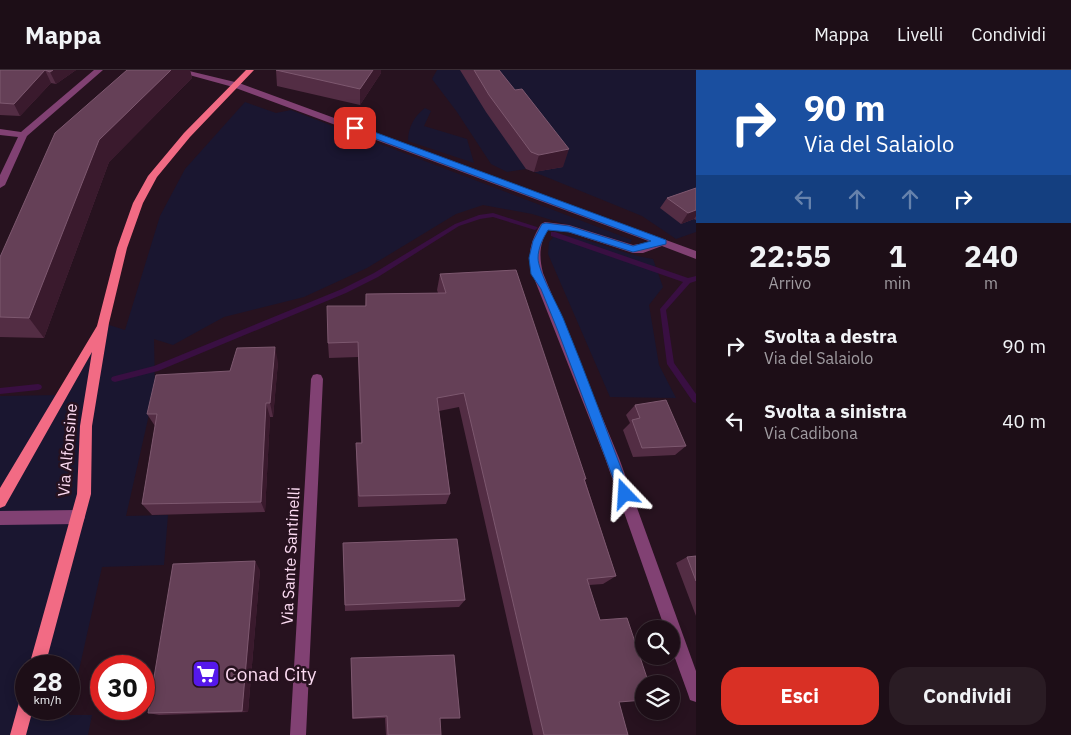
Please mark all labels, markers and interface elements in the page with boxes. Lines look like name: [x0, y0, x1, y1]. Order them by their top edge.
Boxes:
text: Mappa: [25, 19, 101, 51]
text: Mappa: [814, 23, 869, 46]
text: Livelli: [897, 23, 943, 46]
text: Condividi: [971, 23, 1046, 46]
text: 90 m: [804, 85, 886, 131]
icon: right: [721, 90, 786, 155]
pin: [334, 107, 376, 149]
icon: arrive: [341, 114, 369, 142]
text: Via del Salaiolo: [804, 129, 954, 158]
icon: left: [790, 185, 818, 213]
icon: ahead: [843, 185, 871, 213]
icon: ahead: [896, 185, 924, 213]
icon: right: [949, 185, 977, 213]
text: 22:55: [749, 236, 831, 275]
text: 1: [888, 236, 906, 275]
text: 240: [964, 236, 1018, 275]
text: Arrivo: [769, 273, 811, 293]
text: min: [884, 273, 911, 293]
text: m: [984, 273, 998, 293]
text: Svolta a destra: [764, 324, 897, 348]
icon: right: [721, 332, 749, 360]
text: 90 m: [1002, 334, 1046, 358]
text: Via del Salaiolo: [764, 348, 873, 368]
text: Svolta a sinistra: [764, 399, 907, 423]
street label: Via Alfonsine: [53, 402, 81, 497]
icon: left: [721, 407, 749, 435]
text: 40 m: [1002, 409, 1046, 433]
text: Via Cadibona: [764, 423, 858, 443]
position arrow: [598, 467, 650, 519]
street label: Via Sante Santinelli: [276, 486, 304, 626]
map controls: [635, 620, 680, 720]
button: search: [635, 620, 680, 665]
speed limit sign: 30: [90, 655, 155, 720]
supermarket icon: Conad City: [191, 659, 221, 689]
place label: Conad City: [225, 662, 317, 686]
text: 28: [32, 665, 63, 698]
button: Esci: [721, 667, 879, 725]
button: Condividi: [889, 667, 1046, 725]
button: layers: [635, 675, 680, 720]
text: km/h: [33, 692, 62, 707]

